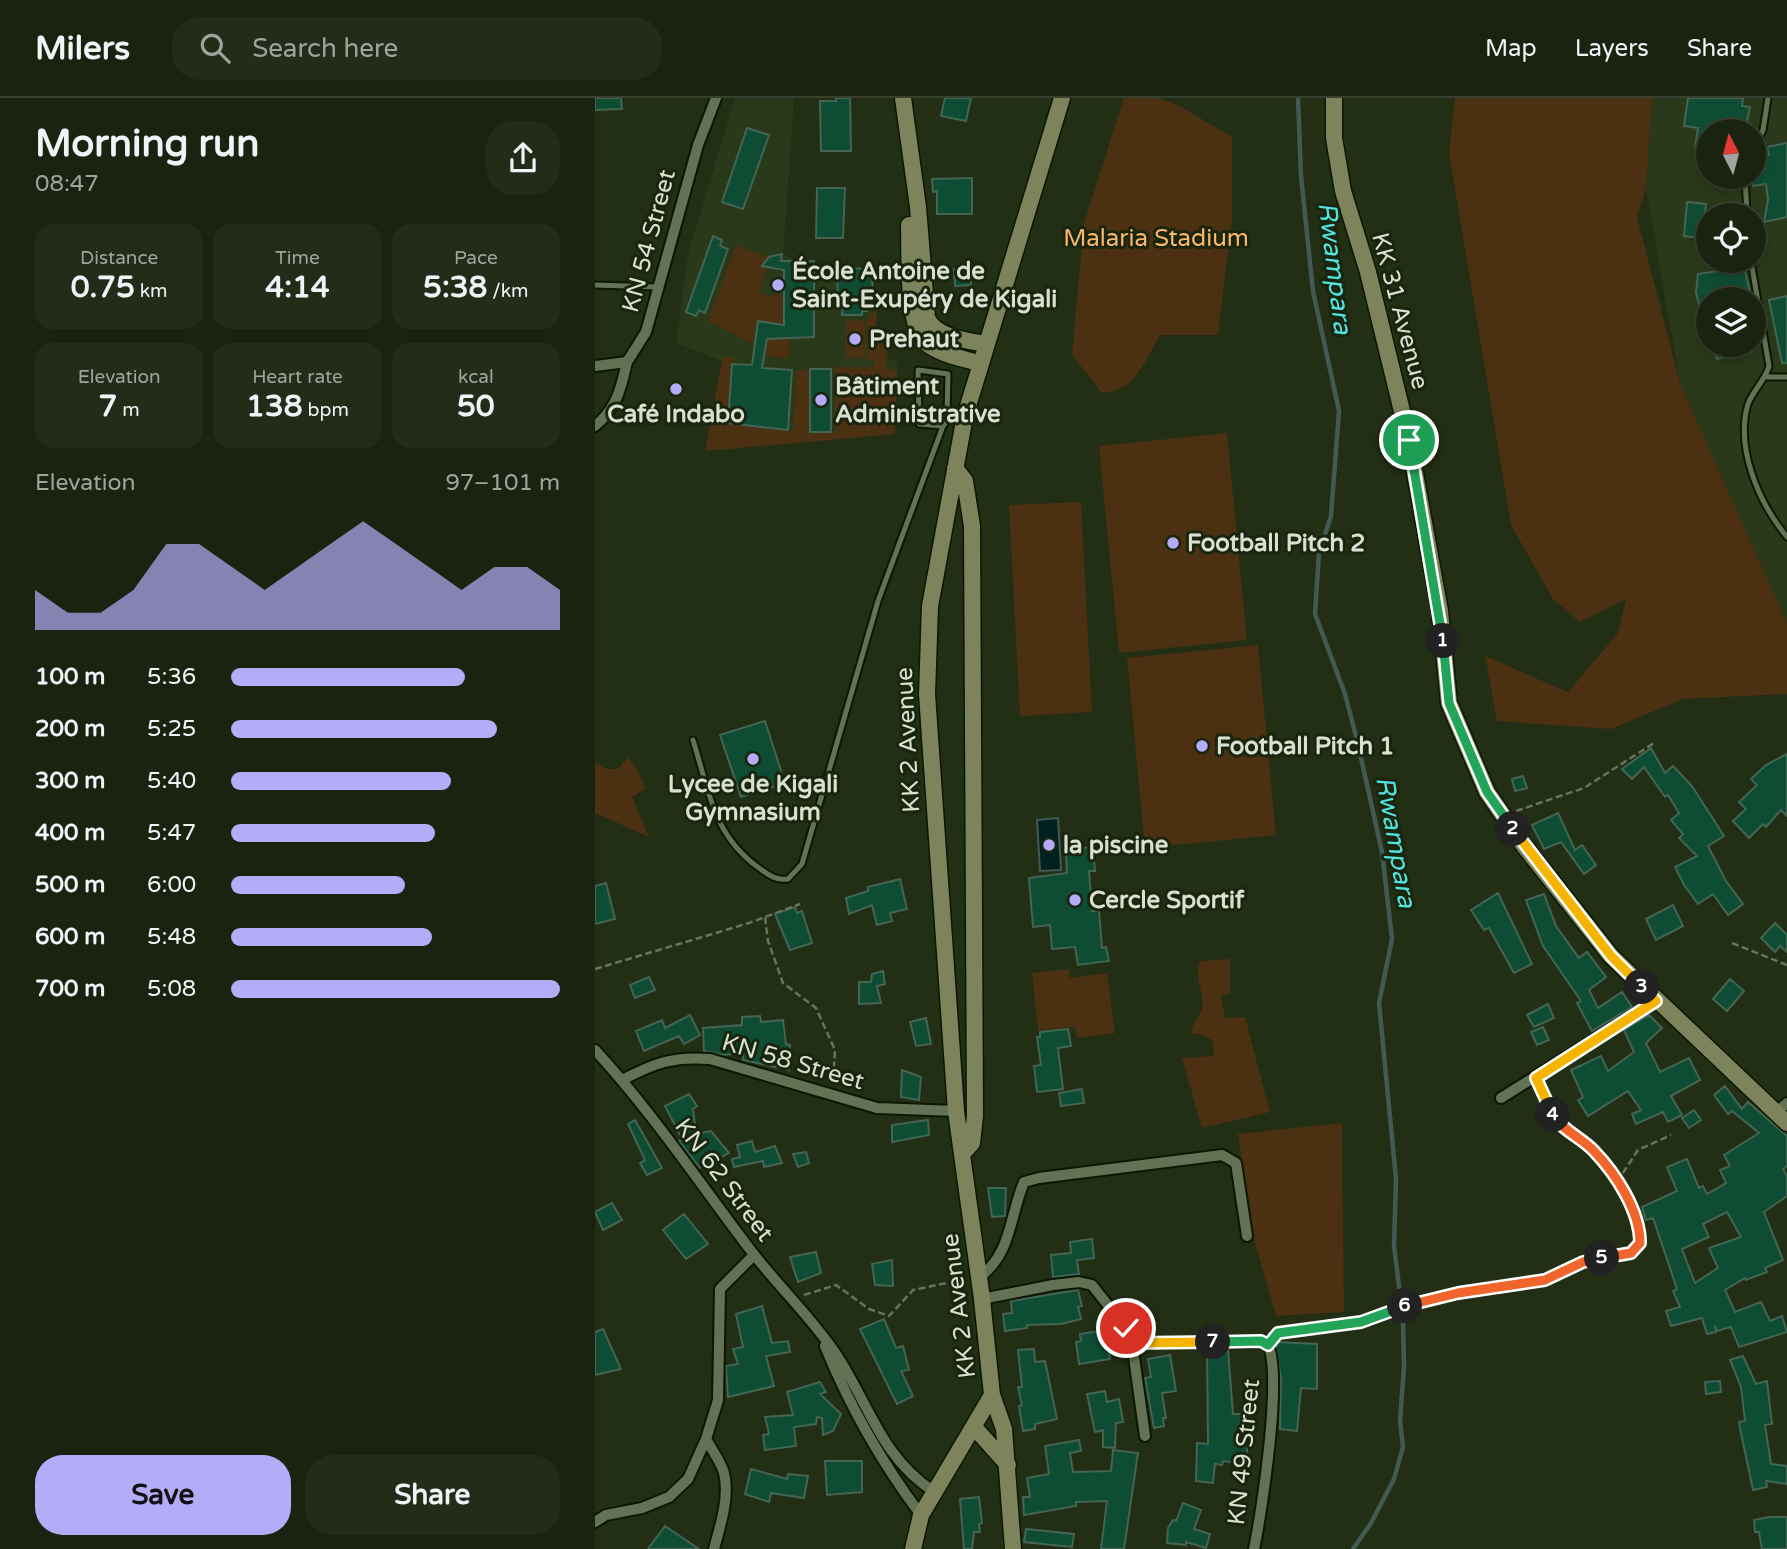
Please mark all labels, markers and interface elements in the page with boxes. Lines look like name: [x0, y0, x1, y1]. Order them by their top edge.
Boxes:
search box: [172, 17, 662, 80]
text: Milers: [35, 29, 130, 68]
icon: search: [196, 29, 234, 67]
text: Search here: [252, 33, 398, 64]
text: Map: [1485, 34, 1537, 63]
text: Layers: [1575, 34, 1649, 63]
text: Share: [1687, 34, 1752, 63]
north arrow: [1696, 119, 1766, 189]
map controls: [1696, 119, 1766, 357]
text: Morning run: [35, 121, 259, 167]
button: share: [486, 121, 560, 195]
street label: KN 54 Street: [616, 166, 682, 316]
text: 08:47: [35, 170, 99, 198]
water label: Rwampara: [1312, 200, 1359, 337]
button: locate: [1696, 203, 1766, 273]
park label: Malaria Stadium: [1063, 224, 1249, 253]
street label: KK 31 Avenue: [1365, 230, 1435, 392]
text: Distance: [80, 247, 158, 269]
text: Time: [275, 247, 320, 269]
text: Pace: [454, 247, 498, 269]
place label: École Antoine de Saint-Exupéry de Kigali: [792, 256, 1057, 314]
text: 0.75: [71, 269, 135, 306]
text: 4:14: [265, 269, 330, 306]
text: 5:38: [423, 269, 487, 306]
marker: École Antoine de Saint-Exupéry de Kigali: [770, 277, 786, 293]
text: km: [135, 280, 168, 302]
text: /km: [487, 280, 529, 302]
button: layers: [1696, 287, 1766, 357]
place label: Prehaut: [869, 325, 960, 354]
marker: Prehaut: [847, 331, 863, 347]
text: Elevation: [78, 366, 161, 388]
text: Heart rate: [252, 366, 343, 388]
text: kcal: [458, 366, 494, 388]
place label: Bâtiment Administrative: [835, 372, 1001, 429]
marker: Café Indabo: [668, 381, 684, 397]
text: 7: [99, 388, 117, 425]
text: 138: [246, 388, 303, 425]
text: 50: [457, 388, 495, 425]
marker: Bâtiment Administrative: [813, 392, 829, 408]
text: m: [117, 399, 140, 421]
text: bpm: [303, 399, 349, 421]
place label: Café Indabo: [607, 400, 745, 429]
pin: [1379, 410, 1439, 470]
icon: arrive: [1390, 421, 1428, 459]
text: Elevation: [35, 469, 136, 497]
text: 97–101 m: [445, 469, 560, 497]
place label: Football Pitch 2: [1187, 529, 1365, 558]
marker: Football Pitch 2: [1165, 535, 1181, 551]
pin: 1: [1425, 624, 1461, 658]
text: 1: [1437, 629, 1448, 651]
text: 100 m: [35, 663, 105, 691]
text: 5:36: [147, 663, 196, 691]
street label: KK 2 Avenue: [890, 667, 926, 813]
text: 200 m: [35, 715, 105, 743]
text: 5:25: [147, 715, 196, 743]
place label: Football Pitch 1: [1216, 732, 1394, 761]
marker: Football Pitch 1: [1194, 738, 1210, 754]
marker: Lycee de Kigali Gymnasium: [745, 751, 761, 767]
text: 300 m: [35, 767, 105, 795]
text: 5:40: [147, 767, 196, 795]
place label: Lycee de Kigali Gymnasium: [668, 770, 838, 827]
water label: Rwampara: [1369, 774, 1423, 912]
pin: 2: [1495, 812, 1531, 846]
text: 2: [1507, 817, 1518, 839]
text: 400 m: [35, 819, 105, 847]
text: 5:47: [147, 819, 196, 847]
place label: la piscine: [1063, 831, 1169, 860]
marker: la piscine: [1041, 837, 1057, 853]
text: 500 m: [35, 871, 105, 899]
text: 6:00: [147, 871, 196, 899]
place label: Cercle Sportif: [1089, 886, 1245, 915]
marker: Cercle Sportif: [1067, 892, 1083, 908]
text: 600 m: [35, 923, 105, 951]
text: 5:48: [147, 923, 196, 951]
pin: 3: [1625, 970, 1659, 1004]
text: 700 m: [35, 975, 105, 1003]
text: 5:08: [147, 975, 196, 1003]
text: 3: [1636, 975, 1647, 997]
street label: KN 58 Street: [719, 1028, 867, 1096]
pin: 4: [1535, 1098, 1571, 1132]
text: 4: [1547, 1103, 1558, 1125]
street label: KN 62 Street: [668, 1113, 780, 1247]
street label: KK 2 Avenue: [936, 1232, 982, 1380]
pin: 5: [1585, 1240, 1619, 1276]
text: 5: [1596, 1246, 1607, 1268]
pin: 6: [1387, 1288, 1423, 1324]
text: 6: [1399, 1294, 1410, 1316]
pin: [1096, 1298, 1156, 1358]
icon: check: [1107, 1309, 1145, 1347]
pin: 7: [1195, 1324, 1231, 1360]
text: 7: [1207, 1330, 1218, 1352]
street label: KN 49 Street: [1222, 1378, 1266, 1526]
button: Save: [35, 1455, 291, 1535]
button: Share: [305, 1455, 560, 1535]

